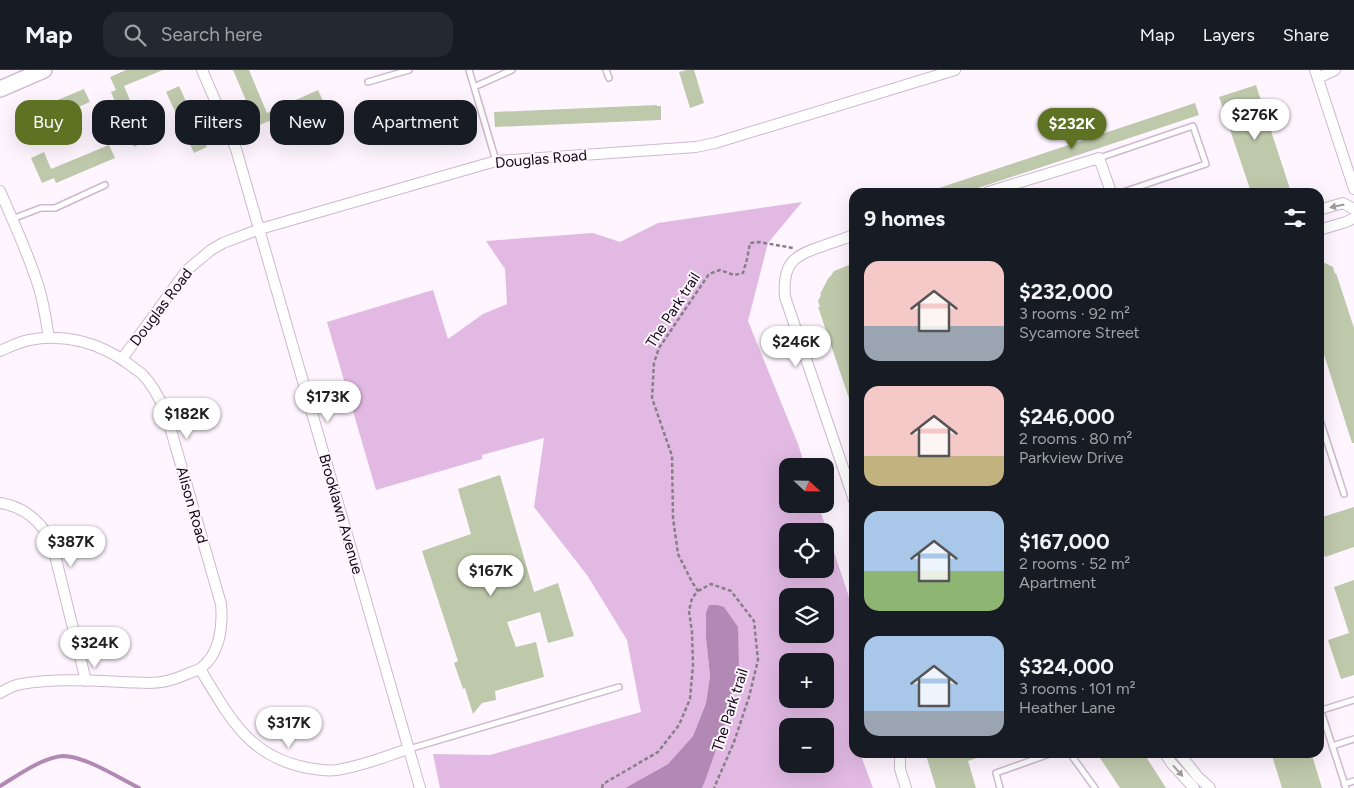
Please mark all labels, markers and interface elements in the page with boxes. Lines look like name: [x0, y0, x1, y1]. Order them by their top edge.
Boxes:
search box: [103, 12, 453, 57]
text: Map: [25, 20, 73, 49]
icon: search: [121, 21, 149, 49]
text: Search here: [161, 23, 262, 46]
text: Map: [1140, 24, 1175, 46]
text: Layers: [1203, 24, 1255, 46]
text: Share: [1283, 24, 1329, 46]
pin: $276K: [1220, 98, 1290, 141]
chip: Buy: [15, 100, 82, 145]
chip: Rent: [92, 100, 165, 145]
chip: Filters: [175, 100, 260, 145]
chip: New: [270, 100, 344, 145]
chip: Apartment: [354, 100, 477, 145]
text: $276K: [1232, 105, 1278, 124]
pin: $232K: [1037, 108, 1107, 150]
text: $232K: [1049, 114, 1095, 133]
street label: Douglas Road: [494, 146, 588, 172]
one-way arrow: [1329, 202, 1345, 210]
icon: filters: [1281, 204, 1309, 232]
text: 9 homes: [864, 206, 945, 231]
street label: Douglas Road: [126, 265, 196, 349]
street label: The Park trail: [642, 269, 704, 351]
text: $232,000: [1019, 279, 1113, 304]
icon: home: [904, 281, 964, 341]
text: 3 rooms · 92 m²: [1019, 304, 1130, 323]
text: Sycamore Street: [1019, 323, 1140, 342]
pin: $246K: [761, 326, 831, 368]
text: $246K: [772, 332, 820, 351]
pin: $173K: [293, 380, 363, 423]
text: $173K: [306, 387, 350, 406]
pin: $182K: [152, 398, 222, 440]
text: $182K: [164, 404, 210, 423]
text: $246,000: [1019, 404, 1115, 429]
icon: home: [904, 406, 964, 466]
text: 2 rooms · 80 m²: [1019, 429, 1132, 448]
text: Parkview Drive: [1019, 448, 1123, 467]
street label: Brooklawn Avenue: [315, 452, 367, 576]
north arrow: [779, 458, 834, 512]
map controls: [779, 458, 834, 773]
street label: Alison Road: [172, 464, 212, 546]
button: locate: [779, 523, 834, 578]
pin: $387K: [36, 526, 106, 568]
text: $167,000: [1019, 529, 1110, 554]
icon: home: [904, 531, 964, 591]
text: $387K: [47, 532, 95, 551]
pin: $167K: [456, 554, 526, 597]
text: 2 rooms · 52 m²: [1019, 554, 1130, 573]
text: $167K: [469, 561, 513, 580]
text: Apartment: [1019, 573, 1096, 592]
button: layers: [779, 588, 834, 643]
pin: $324K: [60, 626, 130, 669]
text: $324K: [71, 633, 119, 652]
button: +: [779, 653, 834, 708]
text: $324,000: [1019, 654, 1114, 679]
icon: home: [904, 656, 964, 716]
street label: The Park trail: [708, 666, 752, 754]
text: 3 rooms · 101 m²: [1019, 679, 1135, 698]
text: Heather Lane: [1019, 698, 1115, 717]
pin: $317K: [254, 706, 324, 749]
text: $317K: [267, 713, 311, 732]
button: −: [779, 718, 834, 773]
one-way arrow: [1172, 764, 1184, 776]

